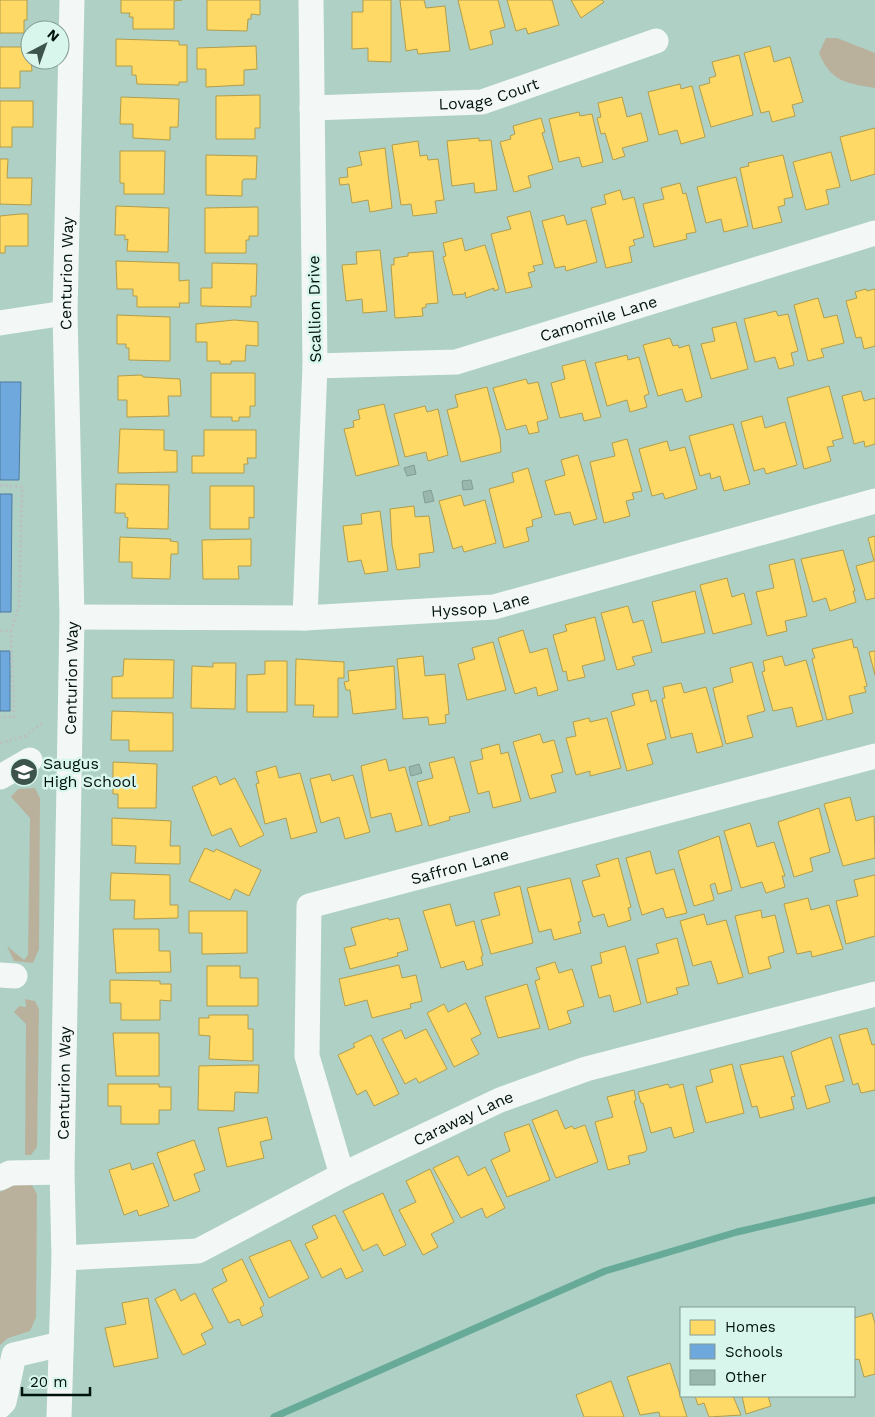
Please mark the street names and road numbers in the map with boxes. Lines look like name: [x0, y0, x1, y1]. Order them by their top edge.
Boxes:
street label: Lovage Court: [438, 74, 541, 114]
street label: Centurion Way: [56, 216, 77, 330]
street label: Scallion Drive: [304, 255, 325, 363]
street label: Camomile Lane: [537, 292, 660, 346]
street label: Hyssop Lane: [430, 589, 532, 621]
street label: Centurion Way: [61, 620, 82, 735]
street label: Saffron Lane: [409, 844, 511, 889]
street label: Centurion Way: [54, 1025, 75, 1140]
street label: Caraway Lane: [410, 1087, 516, 1150]

